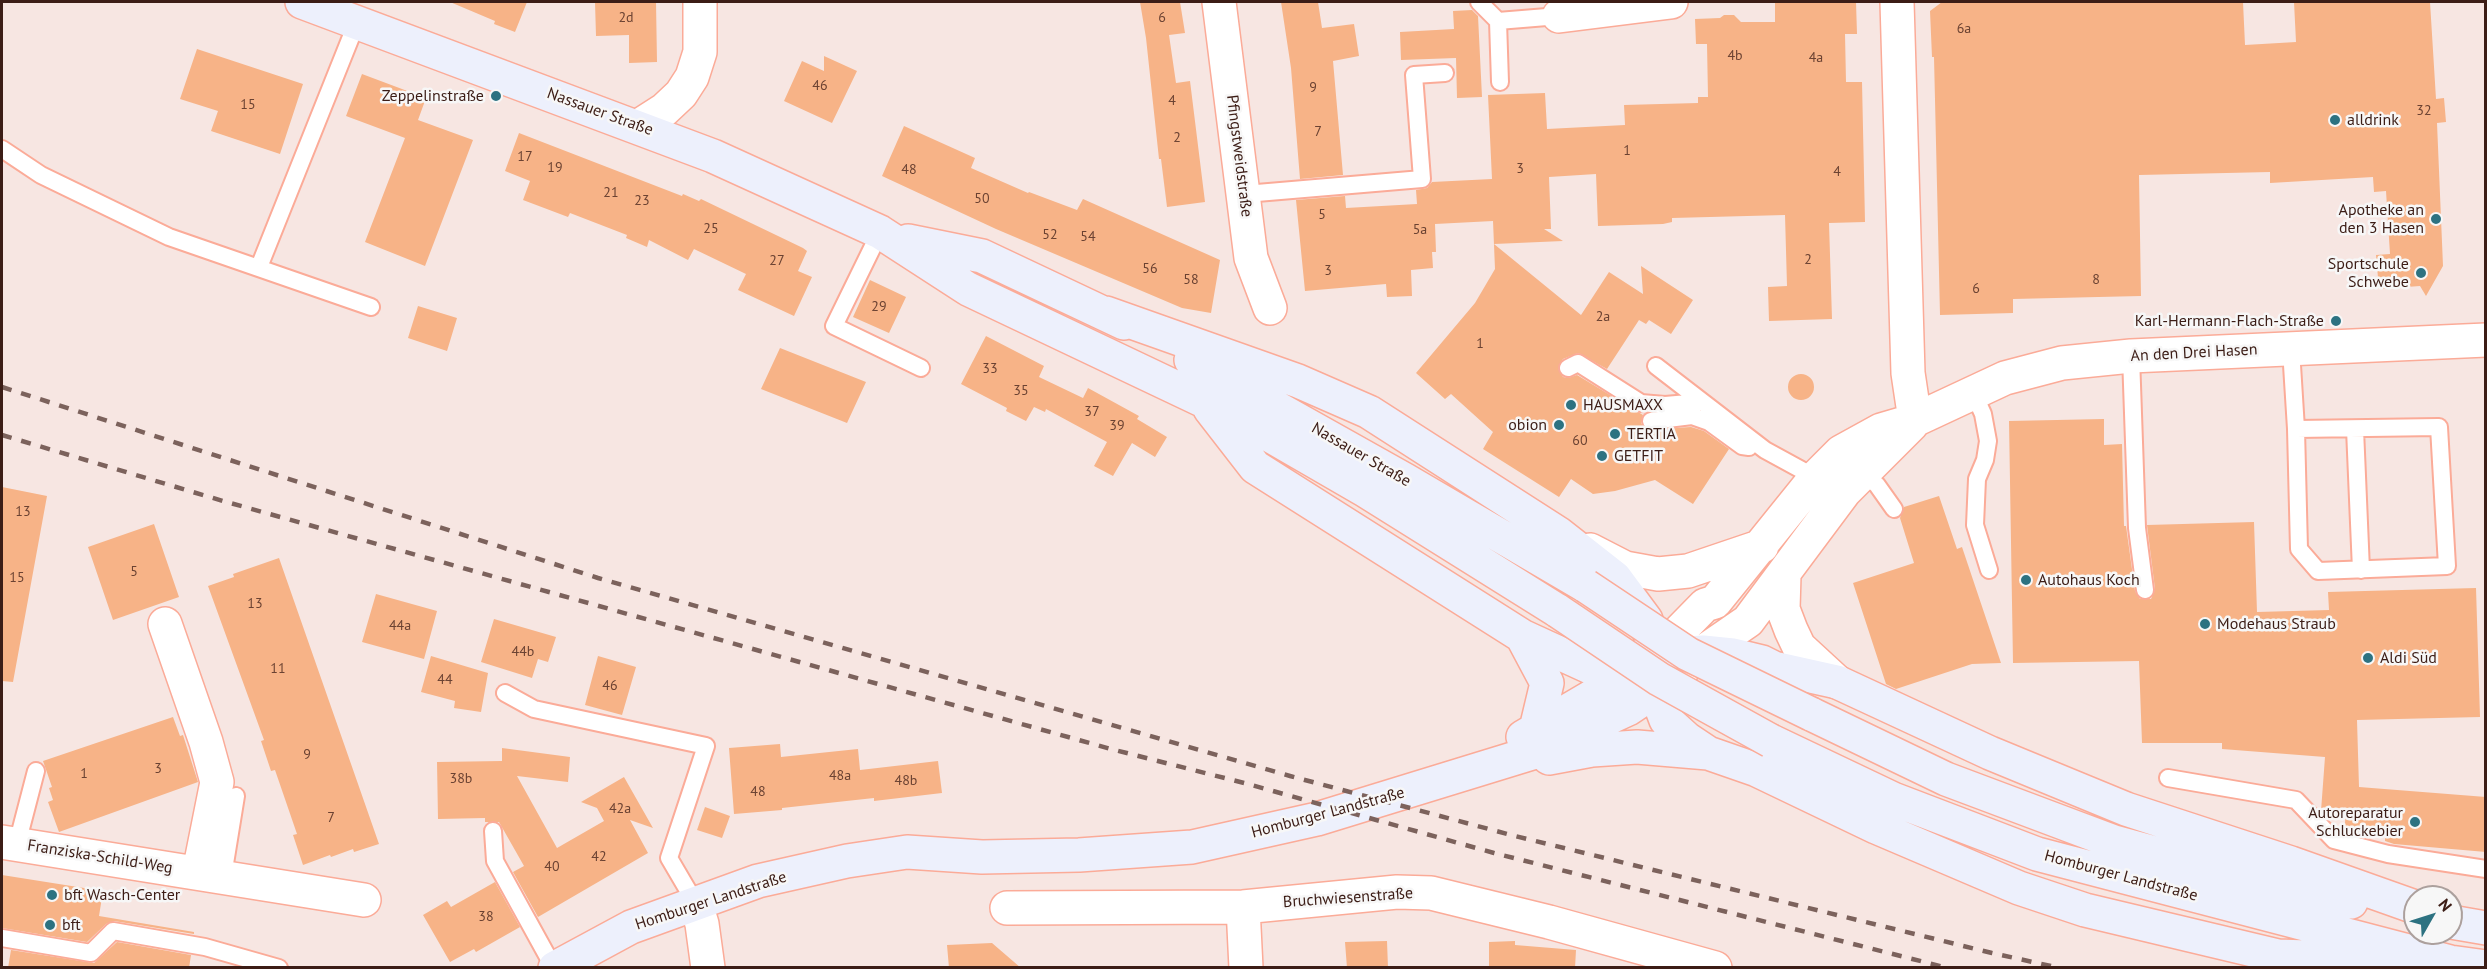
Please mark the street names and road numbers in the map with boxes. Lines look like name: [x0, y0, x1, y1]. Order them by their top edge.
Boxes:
street label: Nassauer Straße: [544, 84, 656, 140]
street label: Pfingstweidstraße: [1222, 94, 1256, 218]
street label: An den Drei Hasen: [2130, 340, 2258, 366]
street label: Nassauer Straße: [1308, 419, 1414, 491]
street label: Homburger Landstraße: [1249, 783, 1407, 843]
street label: Franziska-Schild-Weg: [26, 836, 174, 878]
street label: Homburger Landstraße: [2042, 846, 2200, 906]
street label: Homburger Landstraße: [633, 867, 789, 935]
street label: Bruchwiesenstraße: [1282, 884, 1414, 912]

